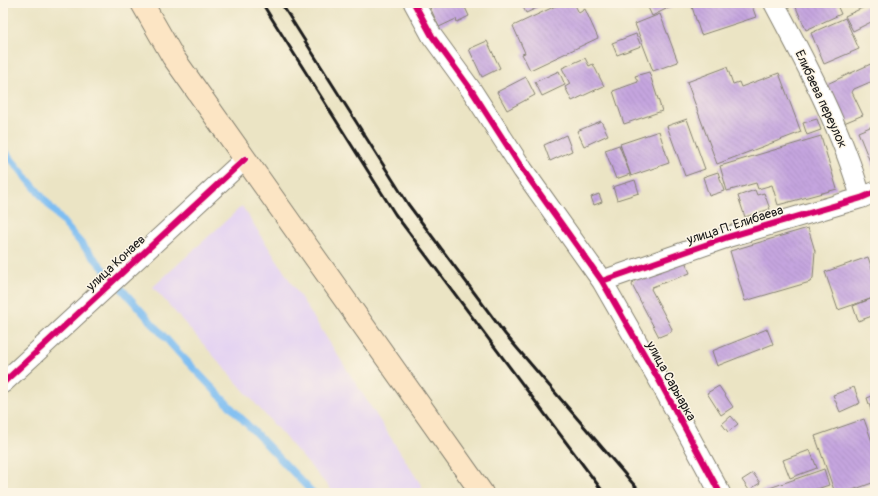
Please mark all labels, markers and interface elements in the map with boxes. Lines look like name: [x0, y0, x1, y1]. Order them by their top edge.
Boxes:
street label: Елибаева переулок: [791, 47, 851, 151]
street label: улица П. Елибаева: [684, 202, 785, 248]
street label: улица Конаев: [82, 232, 149, 295]
street label: улица Сарыарка: [642, 337, 699, 424]

